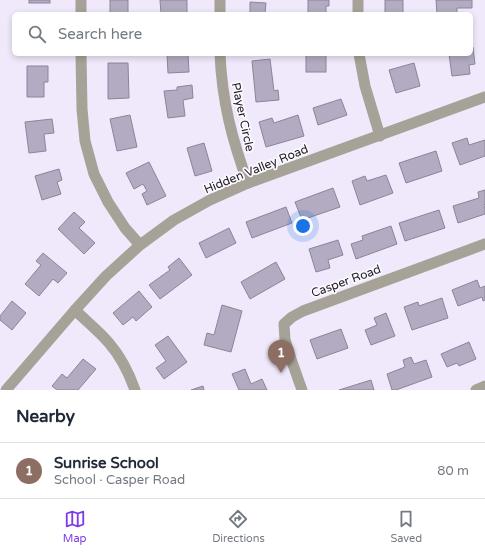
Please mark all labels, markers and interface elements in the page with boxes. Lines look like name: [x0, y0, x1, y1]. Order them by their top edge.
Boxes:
search box: [12, 12, 473, 56]
icon: search: [26, 23, 48, 45]
text: Search here: [58, 25, 142, 43]
street label: Player Circle: [229, 81, 257, 153]
street label: Hidden Valley Road: [202, 142, 310, 196]
your location: [293, 216, 313, 236]
street label: Casper Road: [309, 262, 383, 300]
pin: 1: [268, 340, 294, 373]
text: Nearby: [16, 406, 75, 427]
text: Sunrise School: [54, 454, 159, 472]
text: 1: [25, 463, 33, 479]
text: 80 m: [437, 463, 469, 479]
text: School · Casper Road: [54, 472, 185, 488]
tab: Map: [63, 508, 87, 545]
tab: Directions: [212, 508, 265, 545]
tab: Saved: [390, 508, 422, 545]

